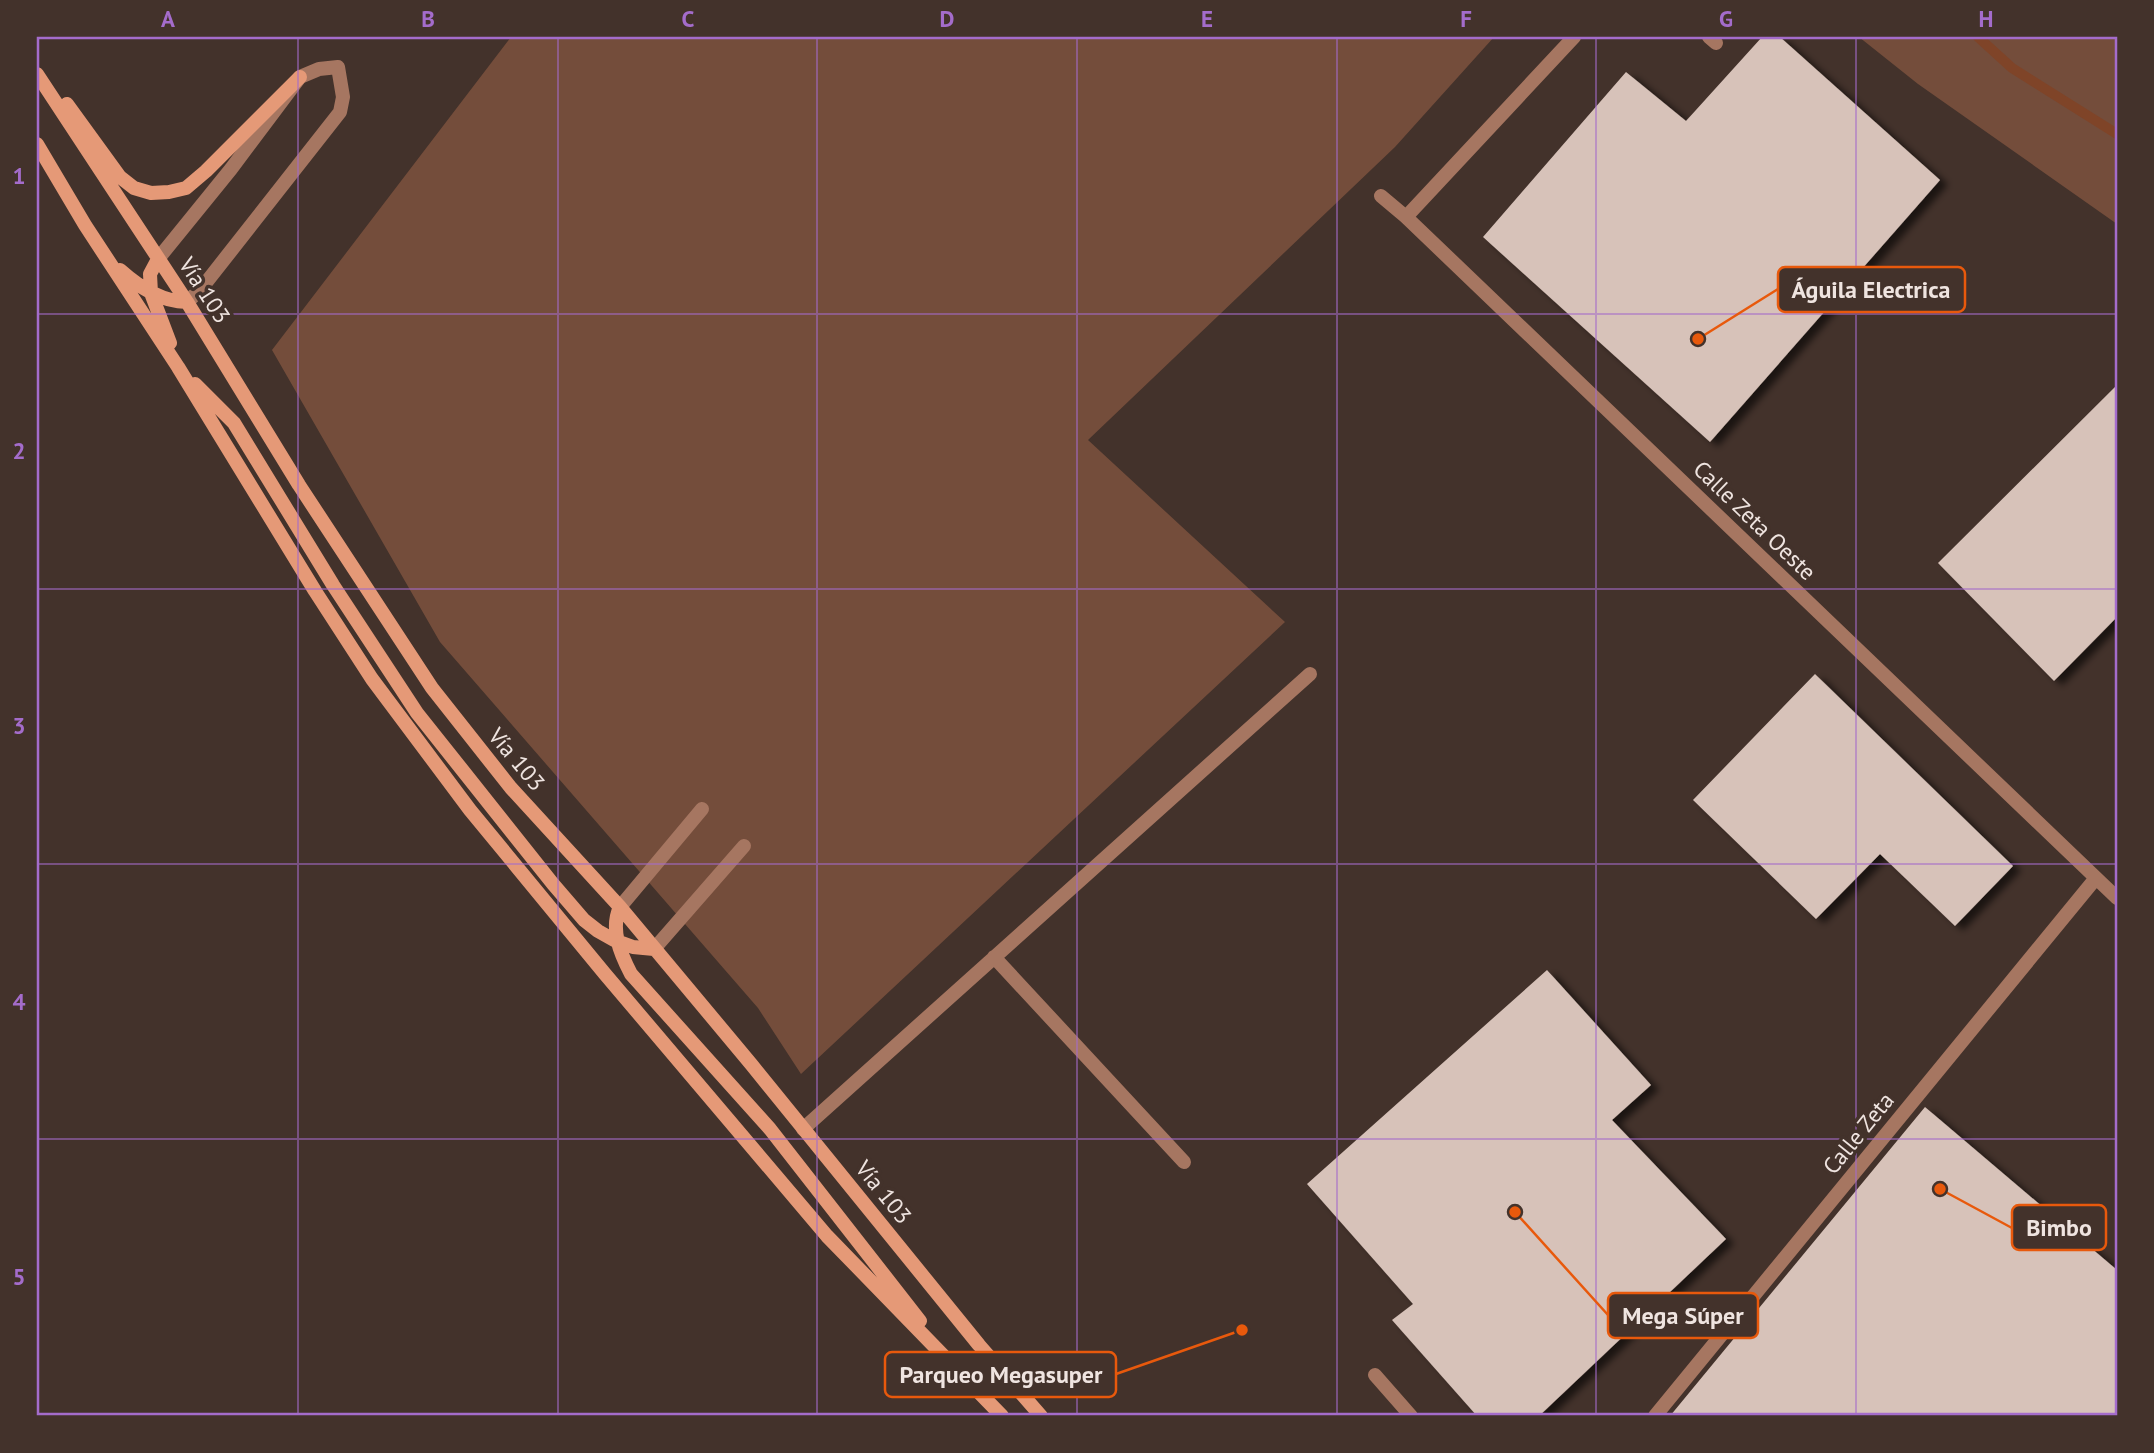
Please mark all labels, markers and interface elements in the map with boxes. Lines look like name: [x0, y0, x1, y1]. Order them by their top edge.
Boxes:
text: A: [161, 4, 175, 33]
text: B: [421, 4, 435, 33]
text: C: [682, 4, 695, 33]
text: D: [940, 4, 954, 33]
text: E: [1201, 4, 1213, 33]
text: F: [1460, 4, 1472, 33]
text: G: [1719, 4, 1733, 33]
text: H: [1979, 4, 1993, 33]
text: 1: [12, 161, 26, 190]
street label: Vía 103: [172, 251, 237, 329]
callout: Águila Electrica: [1778, 267, 1965, 312]
text: Águila Electrica: [1792, 274, 1950, 305]
text: 2: [12, 436, 26, 465]
street label: Calle Zeta Oeste: [1688, 454, 1822, 586]
text: 3: [12, 711, 26, 740]
street label: Vía 103: [482, 721, 552, 796]
text: 4: [12, 987, 26, 1016]
street label: Calle Zeta: [1816, 1086, 1900, 1180]
street label: Vía 103: [849, 1154, 918, 1230]
callout: Bimbo: [2012, 1205, 2106, 1250]
text: Bimbo: [2026, 1212, 2092, 1243]
text: 5: [12, 1262, 26, 1291]
callout: Mega Súper: [1608, 1293, 1758, 1338]
text: Mega Súper: [1622, 1300, 1744, 1331]
callout: Parqueo Megasuper: [885, 1352, 1116, 1397]
text: Parqueo Megasuper: [900, 1359, 1103, 1390]

